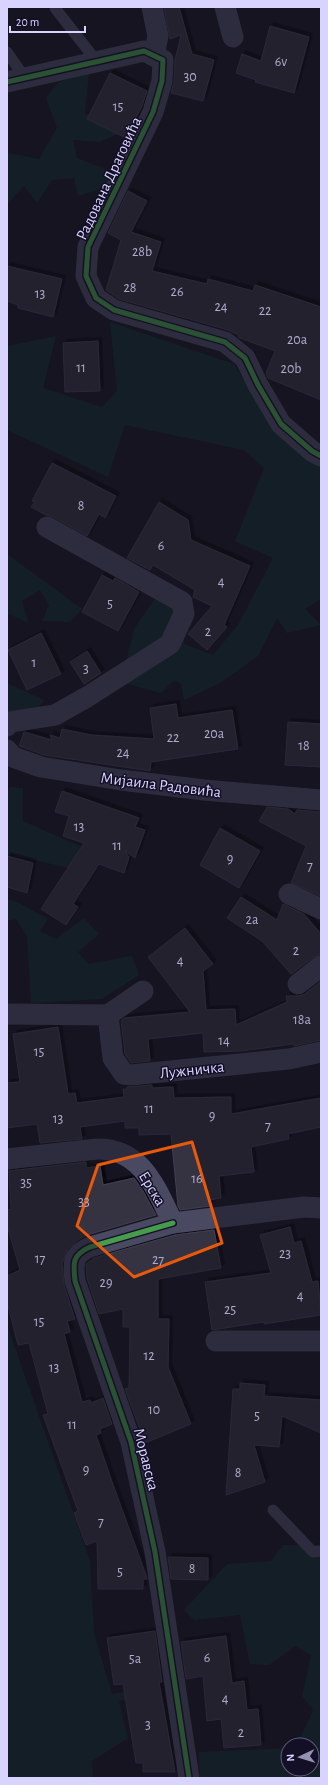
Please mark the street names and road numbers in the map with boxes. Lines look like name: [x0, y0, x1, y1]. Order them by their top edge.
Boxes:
street label: Радована Драговића: [73, 114, 144, 243]
street label: Мијаила Радовића: [100, 770, 222, 801]
street label: Лужничка: [159, 1059, 225, 1082]
street label: Ерска: [136, 1168, 169, 1209]
street label: Моравска: [131, 1426, 162, 1492]

